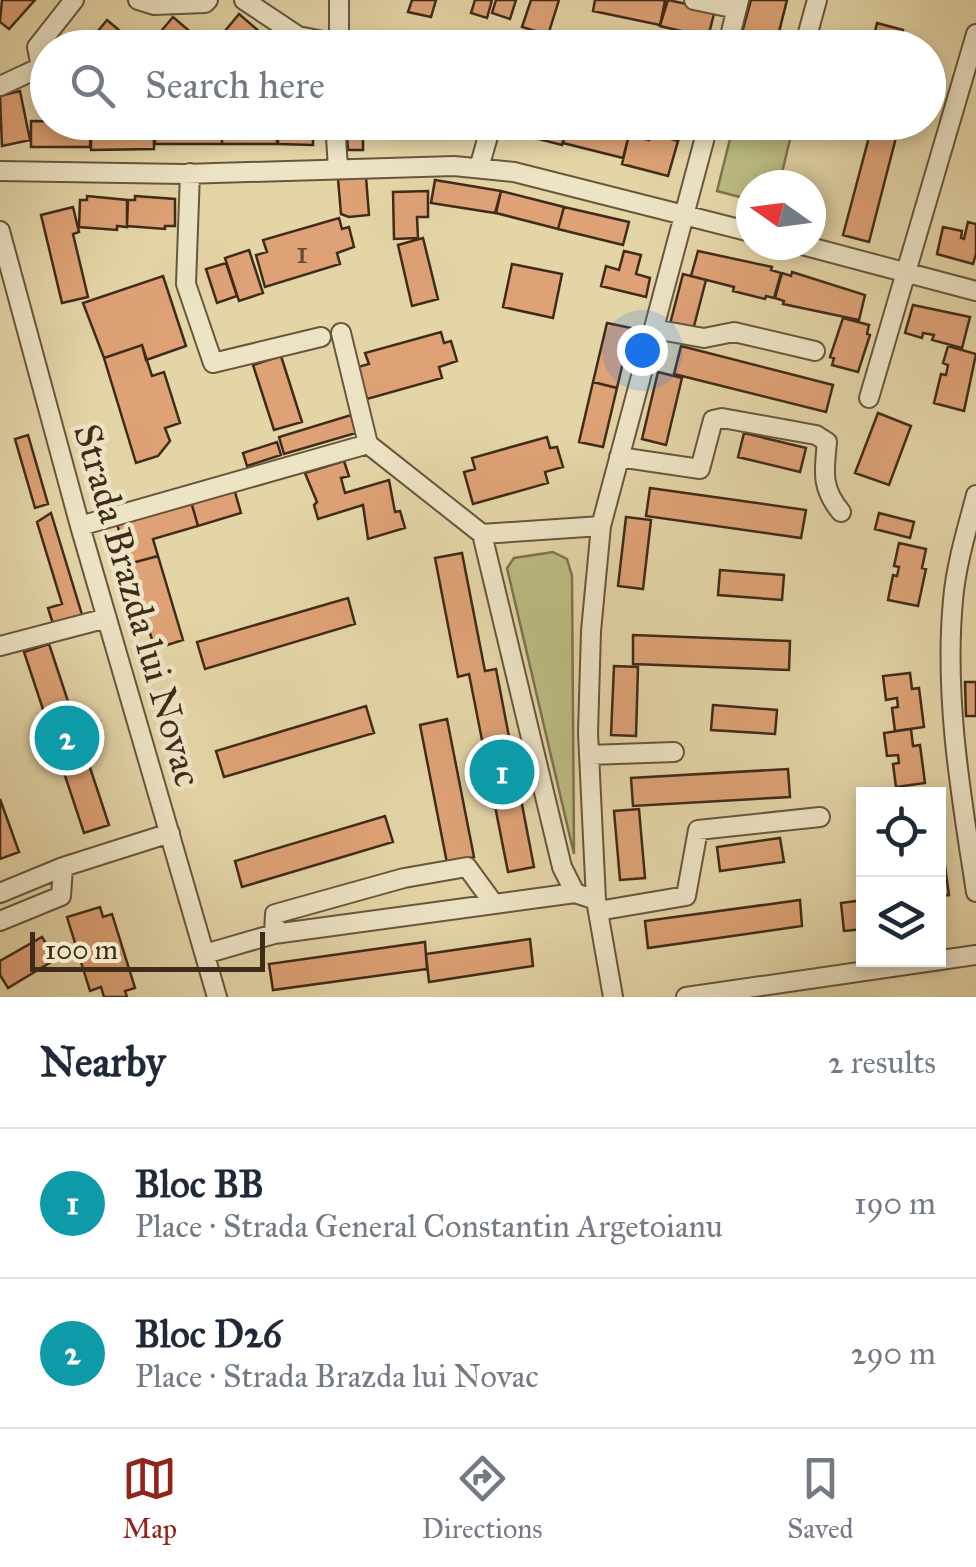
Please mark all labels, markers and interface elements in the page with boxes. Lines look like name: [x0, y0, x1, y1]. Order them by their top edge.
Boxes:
search box: [30, 30, 946, 140]
icon: search: [65, 58, 120, 113]
text: Search here: [145, 62, 325, 108]
north arrow: [736, 170, 826, 260]
house number: 1: [296, 233, 308, 272]
your location: [617, 325, 668, 376]
street label: Strada Brazda lui Novac: [64, 418, 212, 792]
pin: 2: [34, 700, 100, 776]
pin: 1: [470, 734, 534, 810]
map controls: [856, 787, 946, 967]
button: locate: [856, 787, 946, 877]
button: layers: [856, 877, 946, 967]
scale bar: [30, 927, 265, 971]
text: 100 m: [45, 932, 118, 967]
text: Nearby: [40, 1036, 165, 1088]
text: 2 results: [828, 1043, 936, 1082]
text: Bloc BB: [135, 1161, 264, 1207]
text: 1: [66, 1184, 79, 1223]
text: 190 m: [854, 1184, 936, 1223]
text: Place · Strada General Constantin Argetoianu: [135, 1207, 723, 1246]
text: Bloc D26: [135, 1311, 282, 1357]
text: 2: [65, 1334, 80, 1373]
text: 290 m: [851, 1334, 936, 1373]
text: Place · Strada Brazda lui Novac: [135, 1357, 539, 1396]
tab: Map: [122, 1451, 177, 1546]
tab: Directions: [422, 1451, 543, 1546]
tab: Saved: [787, 1451, 854, 1546]

